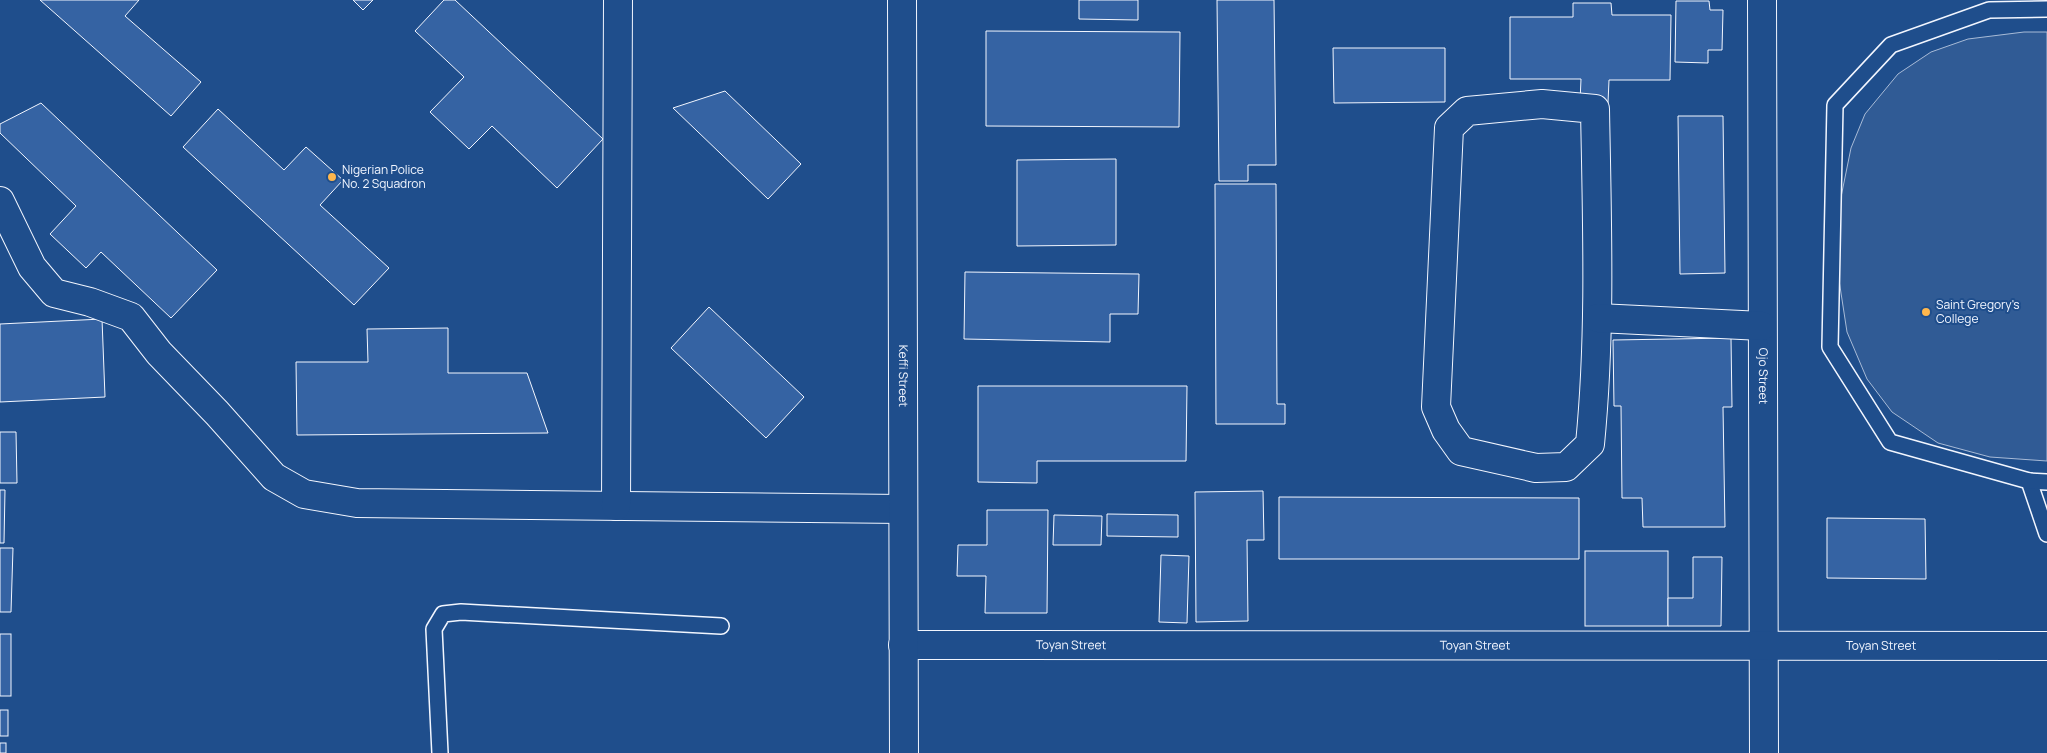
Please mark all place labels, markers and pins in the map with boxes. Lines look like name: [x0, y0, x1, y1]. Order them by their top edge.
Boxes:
place label: Nigerian Police No. 2 Squadron: [342, 161, 426, 192]
marker: Nigerian Police No. 2 Squadron: [326, 171, 338, 183]
place label: Saint Gregory's College: [1936, 296, 2020, 327]
marker: Saint Gregory's College: [1920, 306, 1932, 318]

